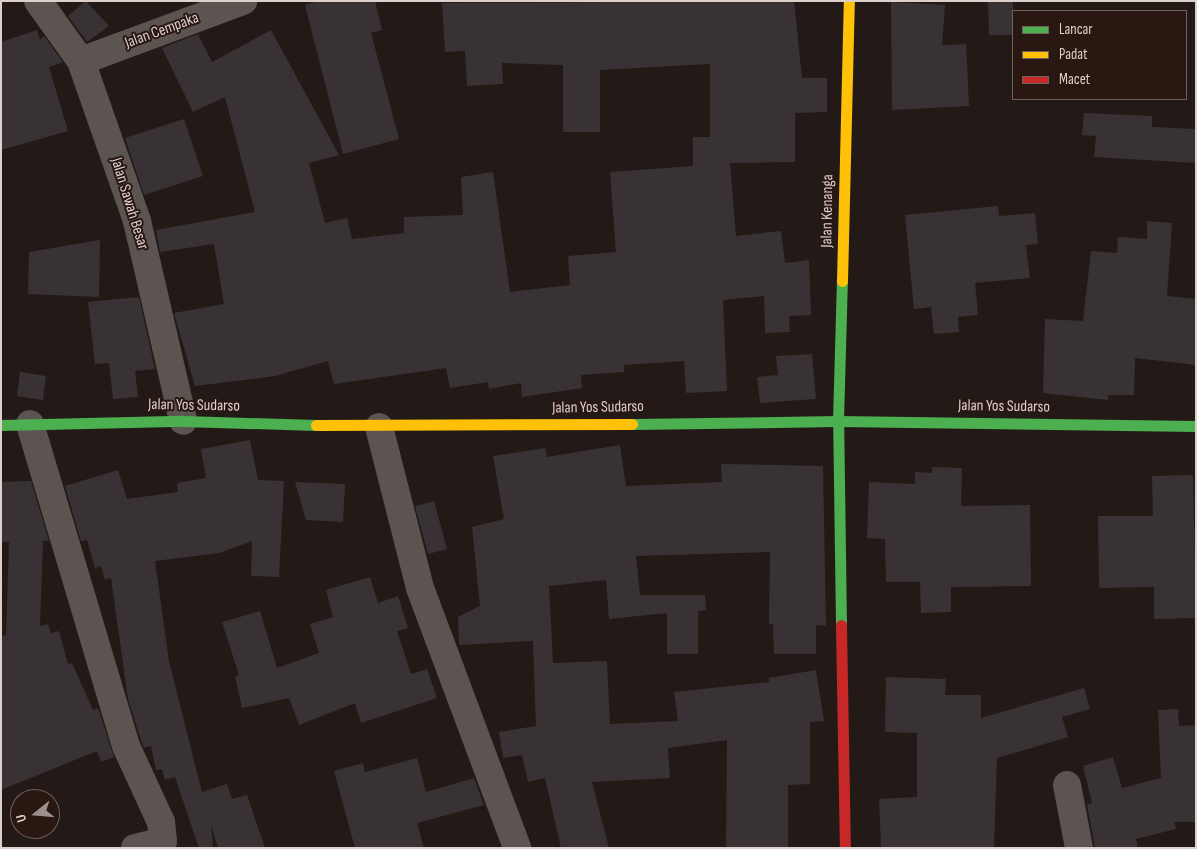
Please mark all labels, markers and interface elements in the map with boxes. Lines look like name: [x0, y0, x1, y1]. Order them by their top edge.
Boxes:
street label: Jalan Cempaka: [122, 9, 202, 53]
legend: [1012, 10, 1187, 100]
text: Lancar: [1059, 20, 1093, 39]
text: Padat: [1059, 45, 1088, 64]
text: Macet: [1059, 70, 1090, 89]
street label: Jalan Sawah Besar: [106, 156, 152, 252]
street label: Jalan Kenanga: [818, 174, 838, 248]
street label: Jalan Yos Sudarso: [148, 396, 240, 416]
street label: Jalan Yos Sudarso: [958, 397, 1050, 417]
street label: Jalan Yos Sudarso: [552, 398, 644, 418]
north arrow: [10, 789, 60, 839]
text: U: [12, 812, 30, 824]

